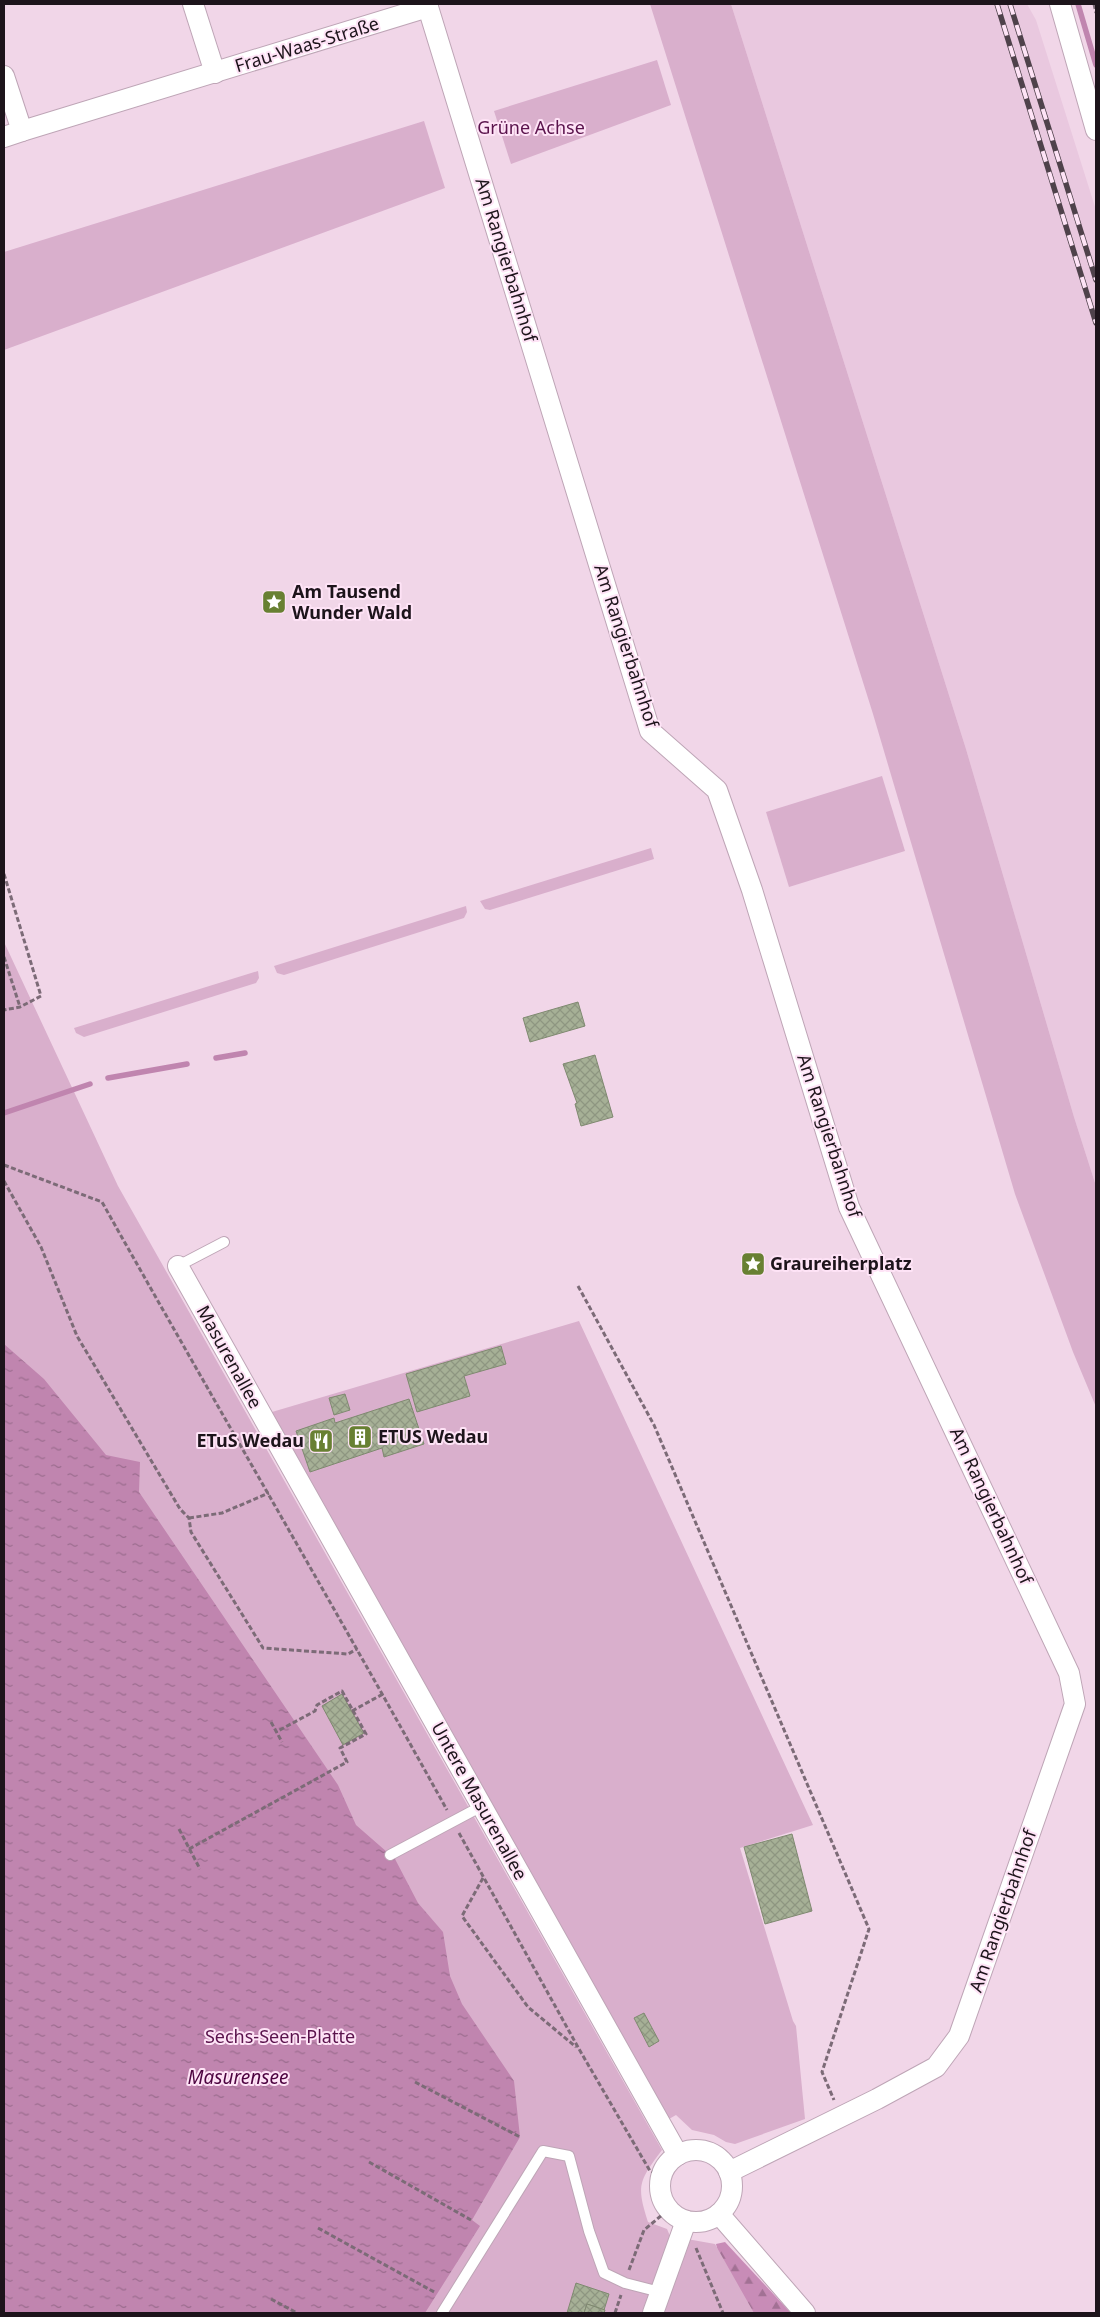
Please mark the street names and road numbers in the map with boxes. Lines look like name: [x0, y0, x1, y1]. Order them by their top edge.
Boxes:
street label: Frau-Waas-Straße: [232, 11, 382, 77]
street label: Am Rangierbahnhof: [471, 175, 544, 345]
street label: Am Rangierbahnhof: [589, 561, 665, 731]
street label: Am Rangierbahnhof: [792, 1051, 868, 1221]
street label: Masurenallee: [192, 1301, 268, 1412]
street label: Am Rangierbahnhof: [945, 1423, 1039, 1589]
street label: Untere Masurenallee: [426, 1717, 533, 1884]
street label: Am Rangierbahnhof: [963, 1825, 1041, 1995]

